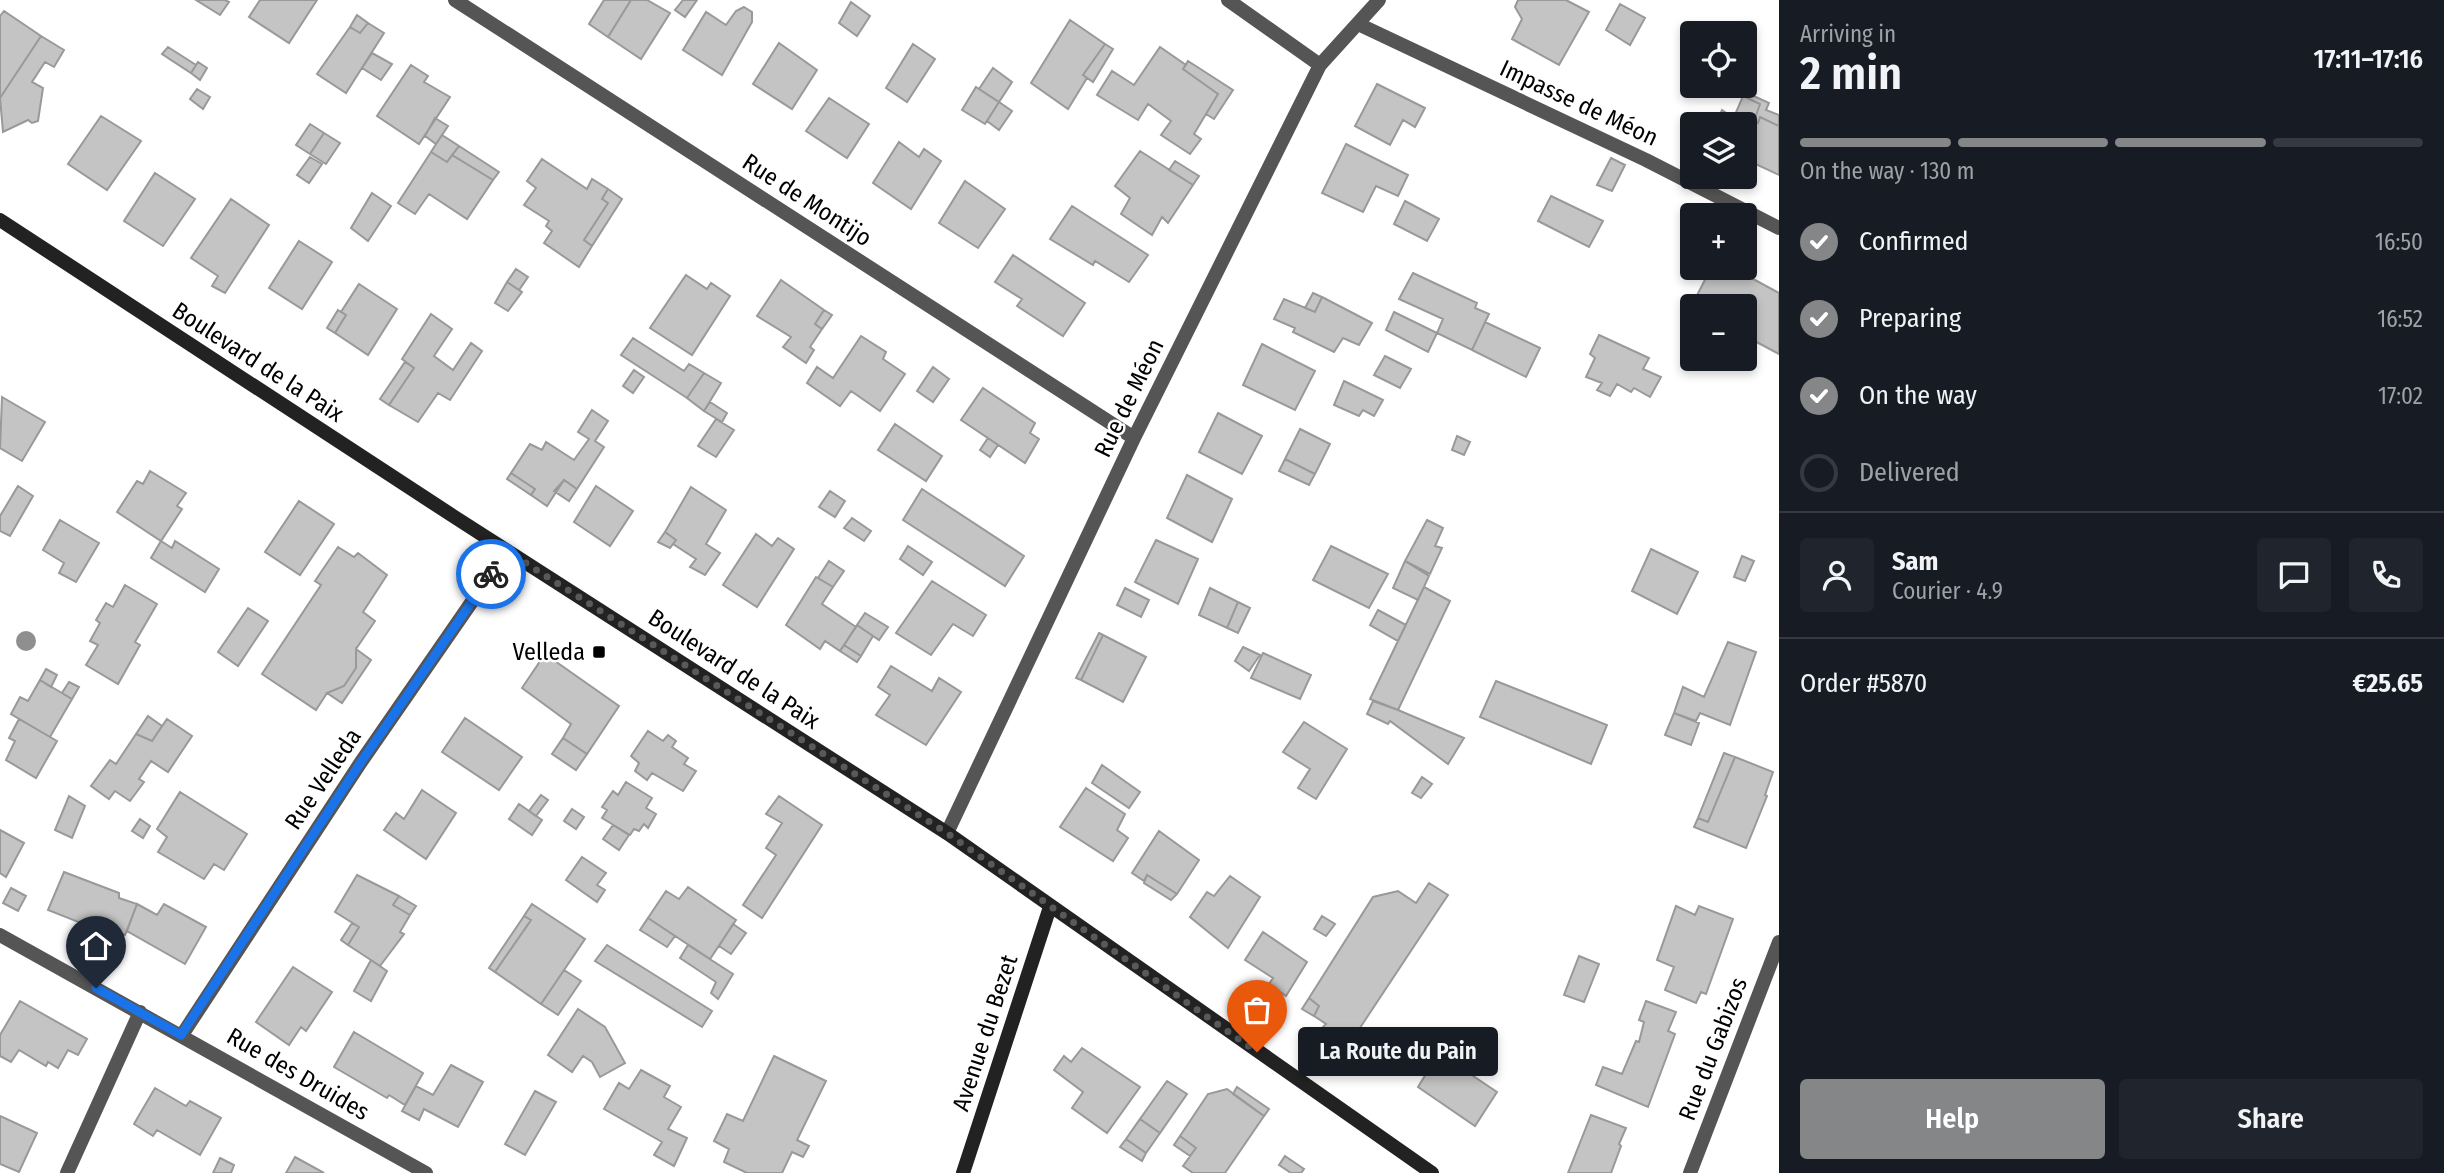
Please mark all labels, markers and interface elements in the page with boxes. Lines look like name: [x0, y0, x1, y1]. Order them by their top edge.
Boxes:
text: Arriving in: [1800, 20, 1896, 48]
map controls: [1680, 21, 1757, 371]
button: locate: [1680, 21, 1757, 98]
text: 17:11–17:16: [2314, 44, 2423, 75]
text: 2 min: [1800, 46, 1902, 101]
street label: Impasse de Méon: [1496, 54, 1662, 152]
button: layers: [1680, 112, 1757, 189]
street label: Rue de Montijo: [737, 148, 877, 252]
text: On the way · 130 m: [1800, 157, 1974, 185]
button: +: [1680, 203, 1757, 280]
icon: check: [1800, 223, 1838, 261]
text: Confirmed: [1859, 226, 1969, 257]
text: 16:50: [2375, 228, 2423, 256]
button: −: [1680, 294, 1757, 371]
street label: Boulevard de la Paix: [167, 296, 349, 428]
icon: check: [1800, 300, 1838, 338]
text: Preparing: [1859, 303, 1961, 334]
text: 16:52: [2377, 305, 2423, 333]
street label: Rue de Méon: [1088, 334, 1170, 462]
icon: check: [1800, 377, 1838, 415]
text: On the way: [1859, 380, 1977, 411]
text: 17:02: [2378, 382, 2423, 410]
text: Delivered: [1859, 457, 1960, 488]
button: person: [1800, 538, 1874, 612]
button: chat: [2257, 538, 2331, 612]
button: phone: [2349, 538, 2423, 612]
courier: [456, 539, 526, 609]
text: Sam: [1892, 546, 1938, 577]
icon: bike: [472, 555, 510, 593]
text: Courier · 4.9: [1892, 577, 2003, 605]
street label: Boulevard de la Paix: [643, 603, 825, 735]
place label: Velleda: [512, 638, 585, 666]
marker: Velleda: [591, 644, 607, 660]
text: Order #5870: [1800, 668, 1927, 699]
text: €25.65: [2353, 668, 2423, 699]
street label: Rue Velleda: [279, 723, 367, 835]
pin: [66, 916, 126, 988]
icon: home: [77, 927, 115, 965]
street label: Avenue du Bezet: [947, 951, 1023, 1115]
street label: Rue du Gabizos: [1673, 974, 1753, 1124]
pin: [1227, 980, 1287, 1052]
icon: bag: [1238, 991, 1276, 1029]
street label: Rue des Druides: [222, 1022, 374, 1126]
callout: La Route du Pain: [1299, 1028, 1498, 1076]
text: La Route du Pain: [1319, 1037, 1477, 1065]
button: Help: [1800, 1079, 2105, 1159]
button: Share: [2119, 1079, 2423, 1159]

